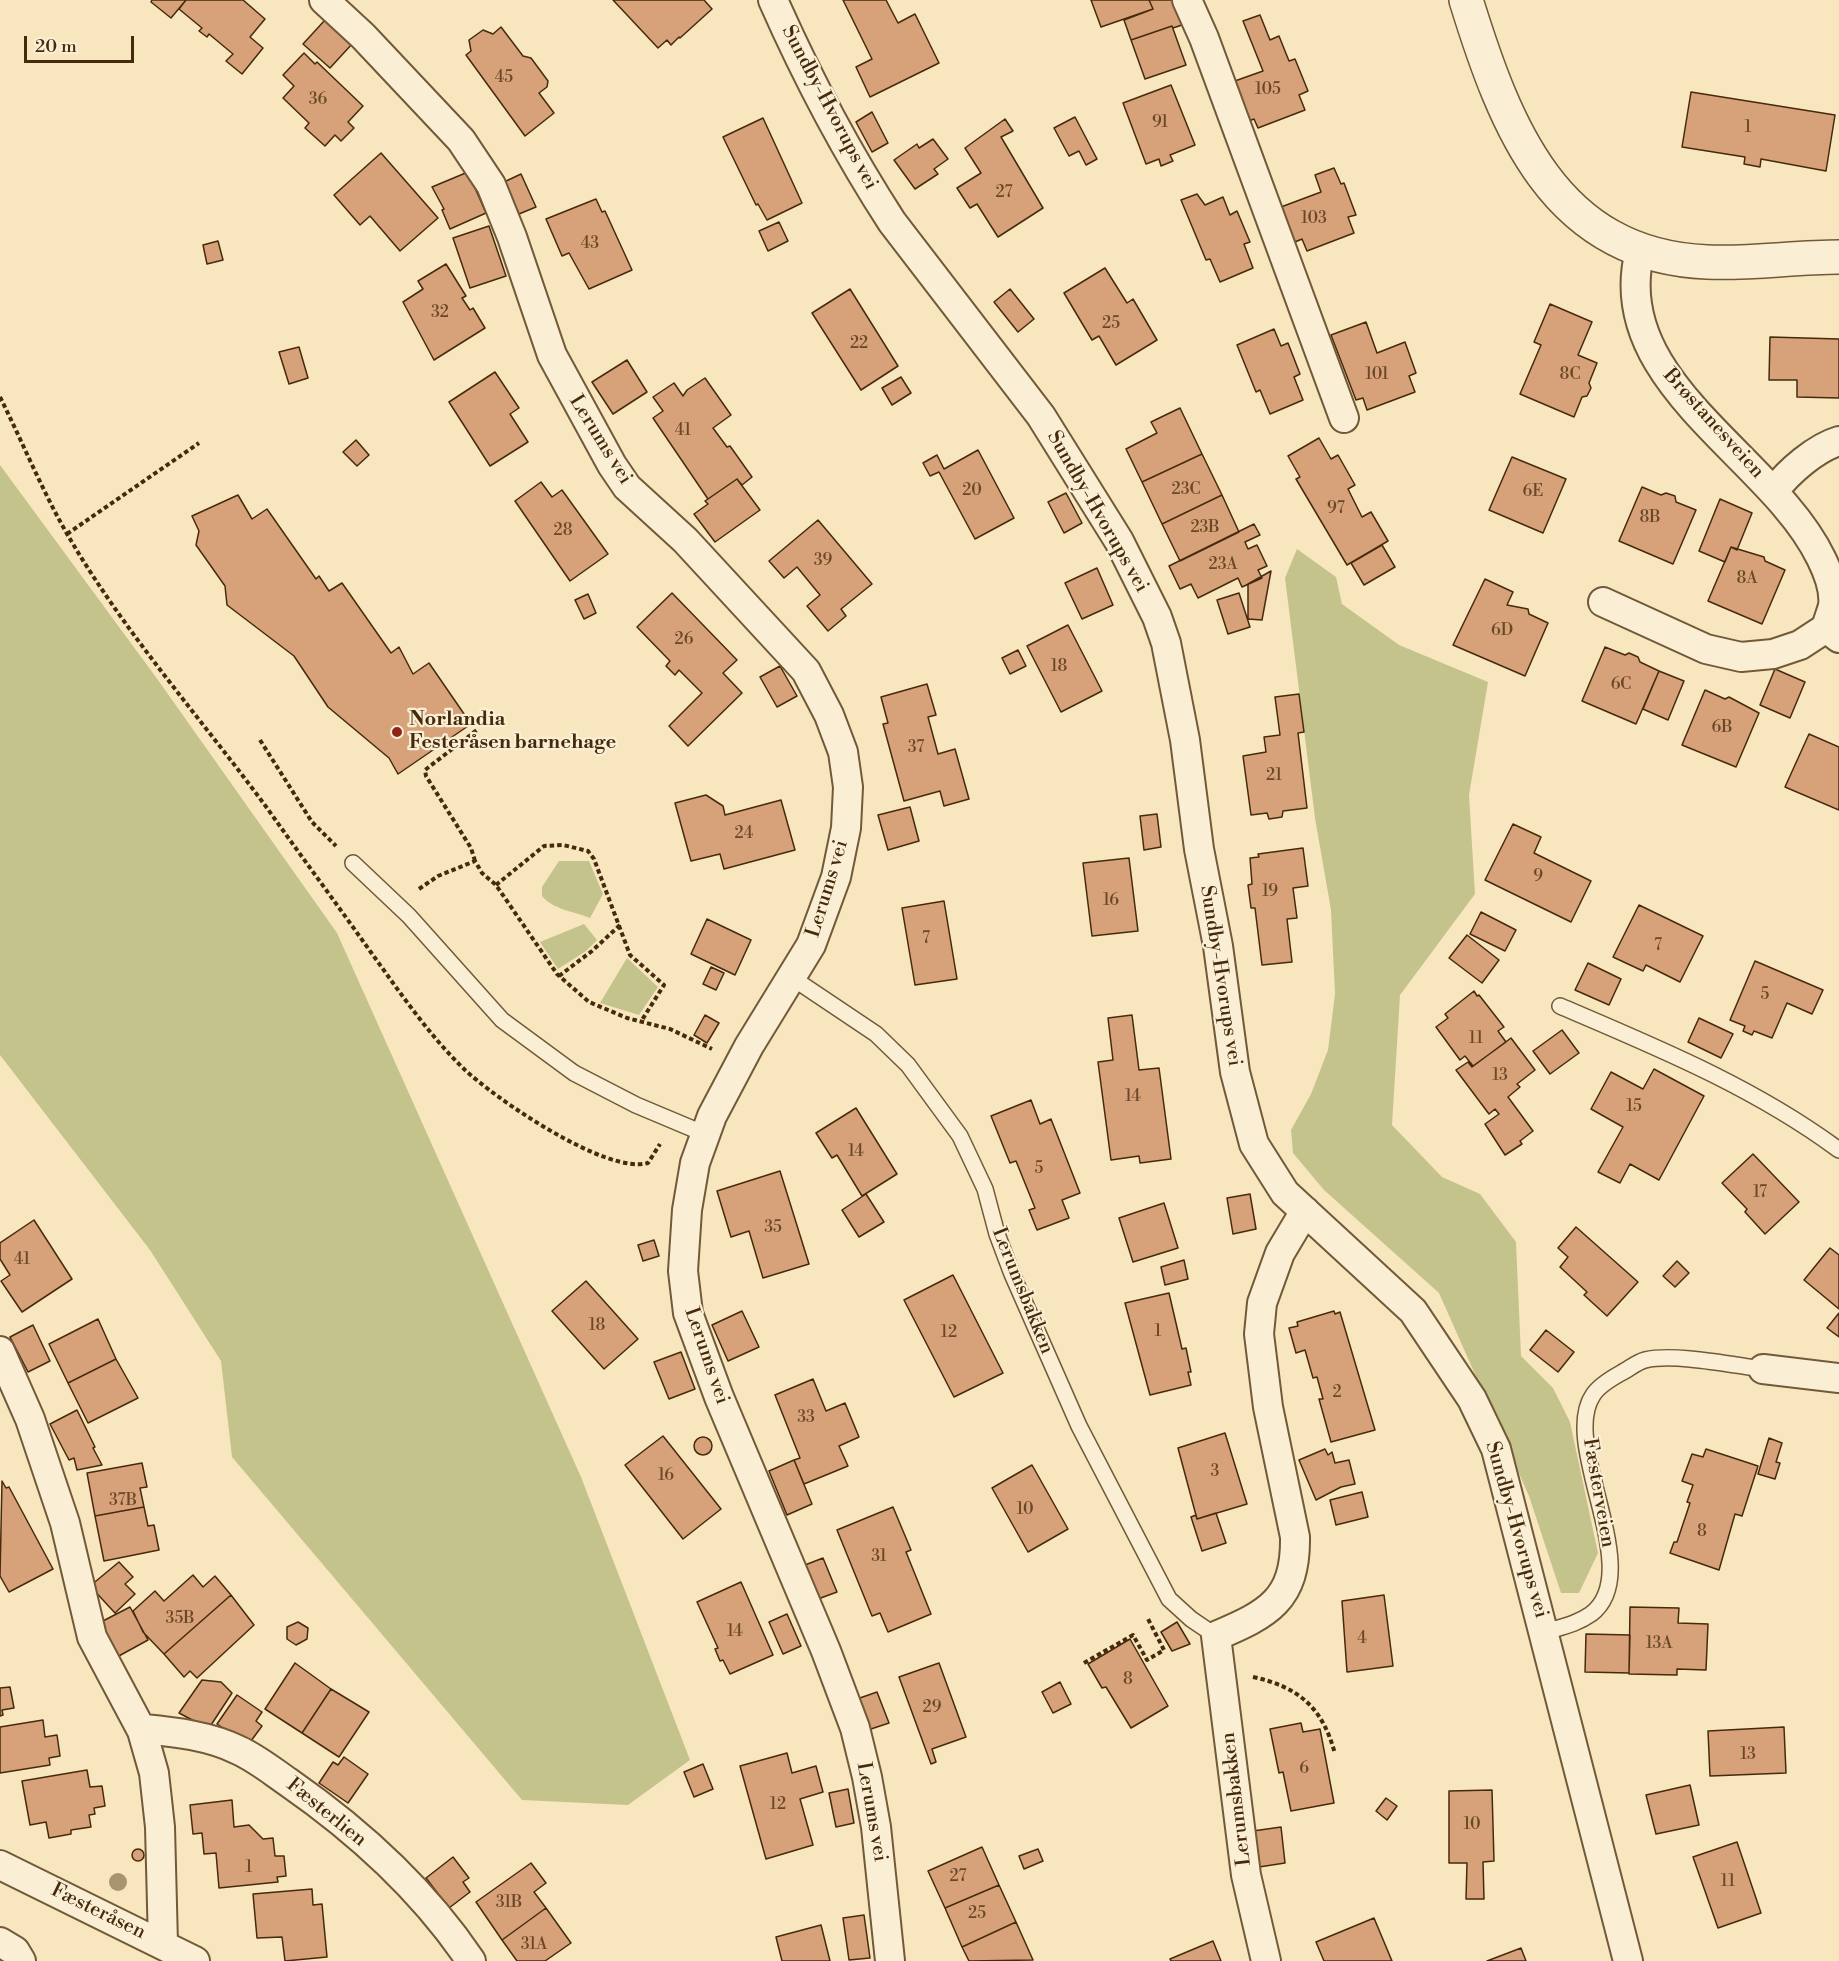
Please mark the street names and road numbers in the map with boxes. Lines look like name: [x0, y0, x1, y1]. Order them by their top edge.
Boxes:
street label: Sundby-Hvorups vei: [776, 22, 882, 194]
street label: Brøstanesveien: [1657, 364, 1769, 484]
street label: Lerums vei: [563, 391, 637, 489]
street label: Sundby-Hvorups vei: [1041, 427, 1153, 597]
street label: Lerums vei: [802, 837, 854, 941]
street label: Sundby-Hvorups vei: [1194, 884, 1246, 1068]
street label: Lerumsbakken: [986, 1224, 1058, 1358]
street label: Lerums vei: [678, 1304, 734, 1408]
street label: Fæsterveien: [1577, 1436, 1619, 1550]
street label: Sundby-Hvorups vei: [1479, 1439, 1553, 1621]
street label: Lerumsbakken: [1217, 1731, 1257, 1867]
street label: Lerums vei: [850, 1760, 892, 1864]
street label: Fæsterlien: [281, 1774, 371, 1852]
street label: Fæsteråsen: [47, 1879, 149, 1945]

